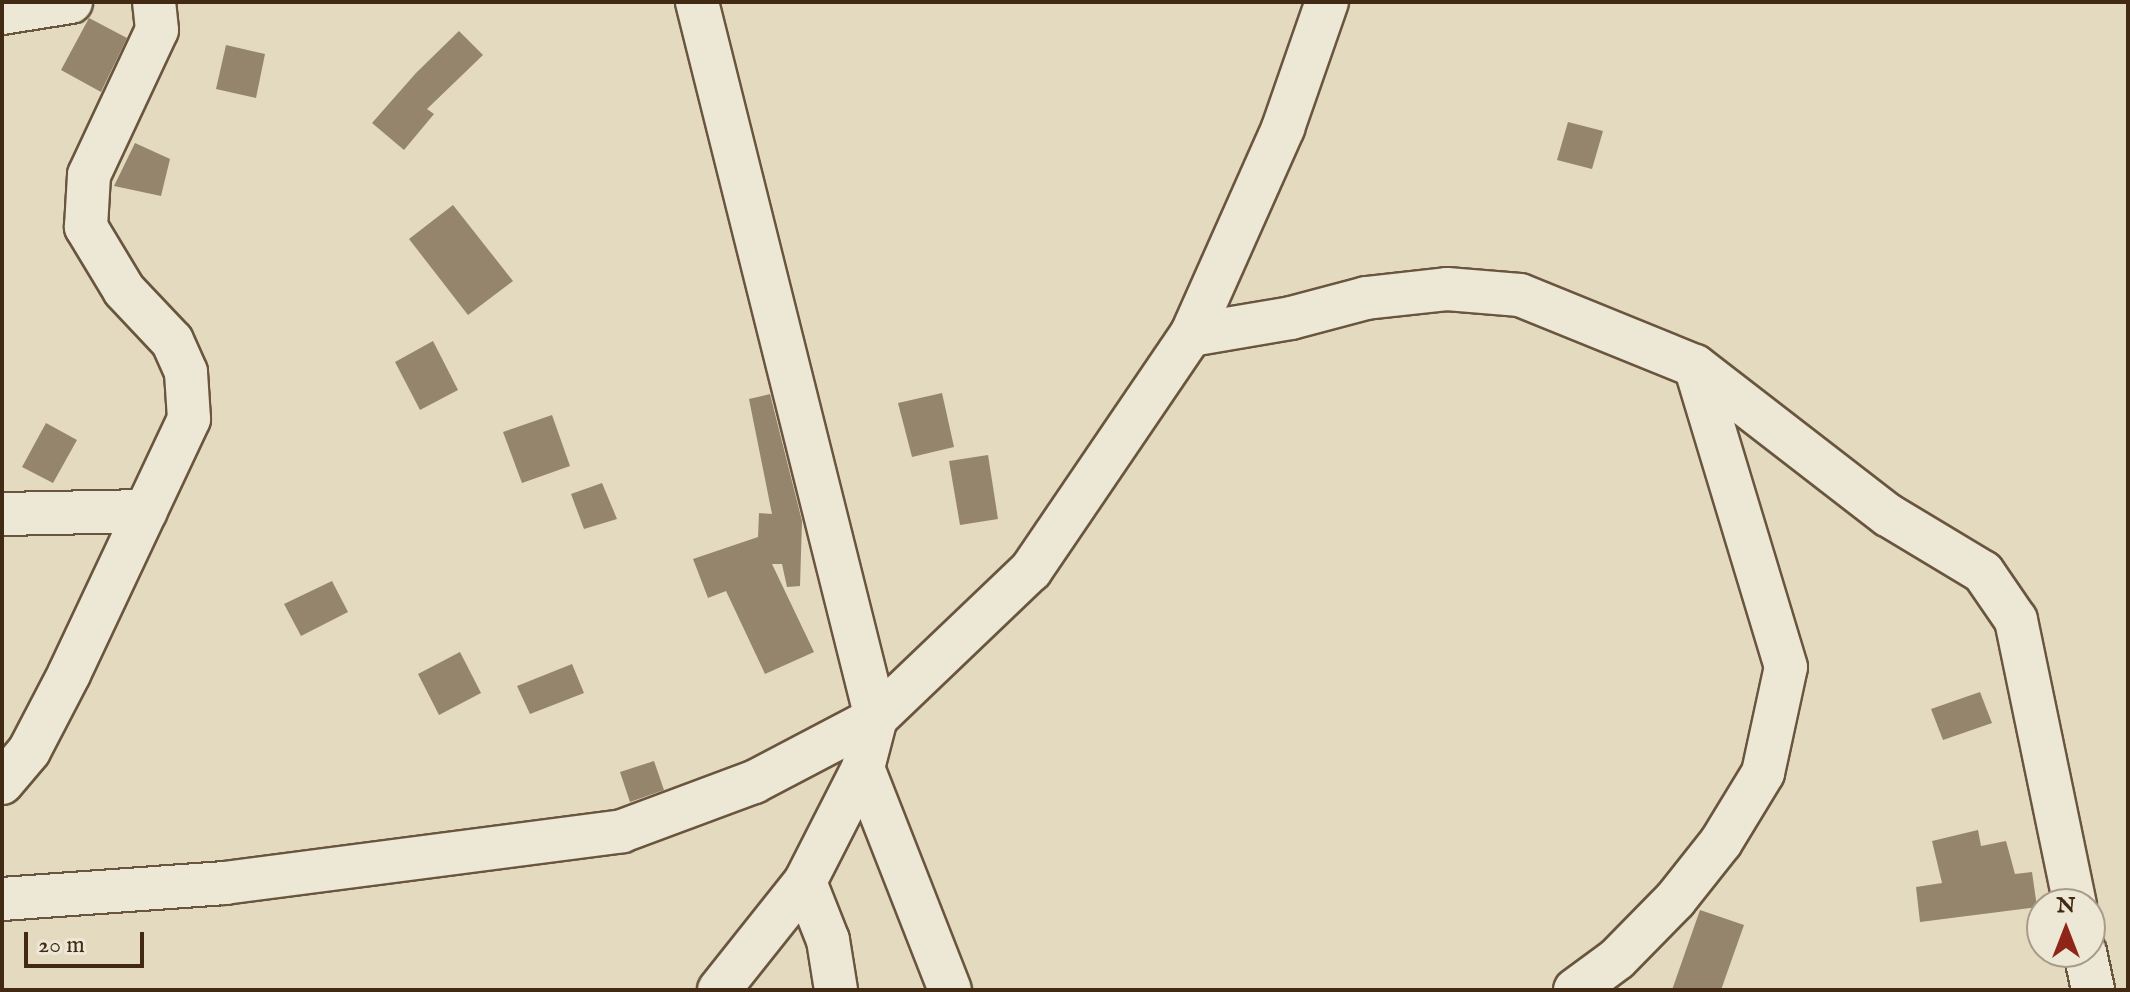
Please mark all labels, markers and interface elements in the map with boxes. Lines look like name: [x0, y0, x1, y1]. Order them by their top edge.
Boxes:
north arrow: [2026, 888, 2106, 968]
text: N: [2056, 892, 2076, 920]
scale bar: [28, 916, 148, 966]
text: 20 m: [38, 930, 85, 961]

